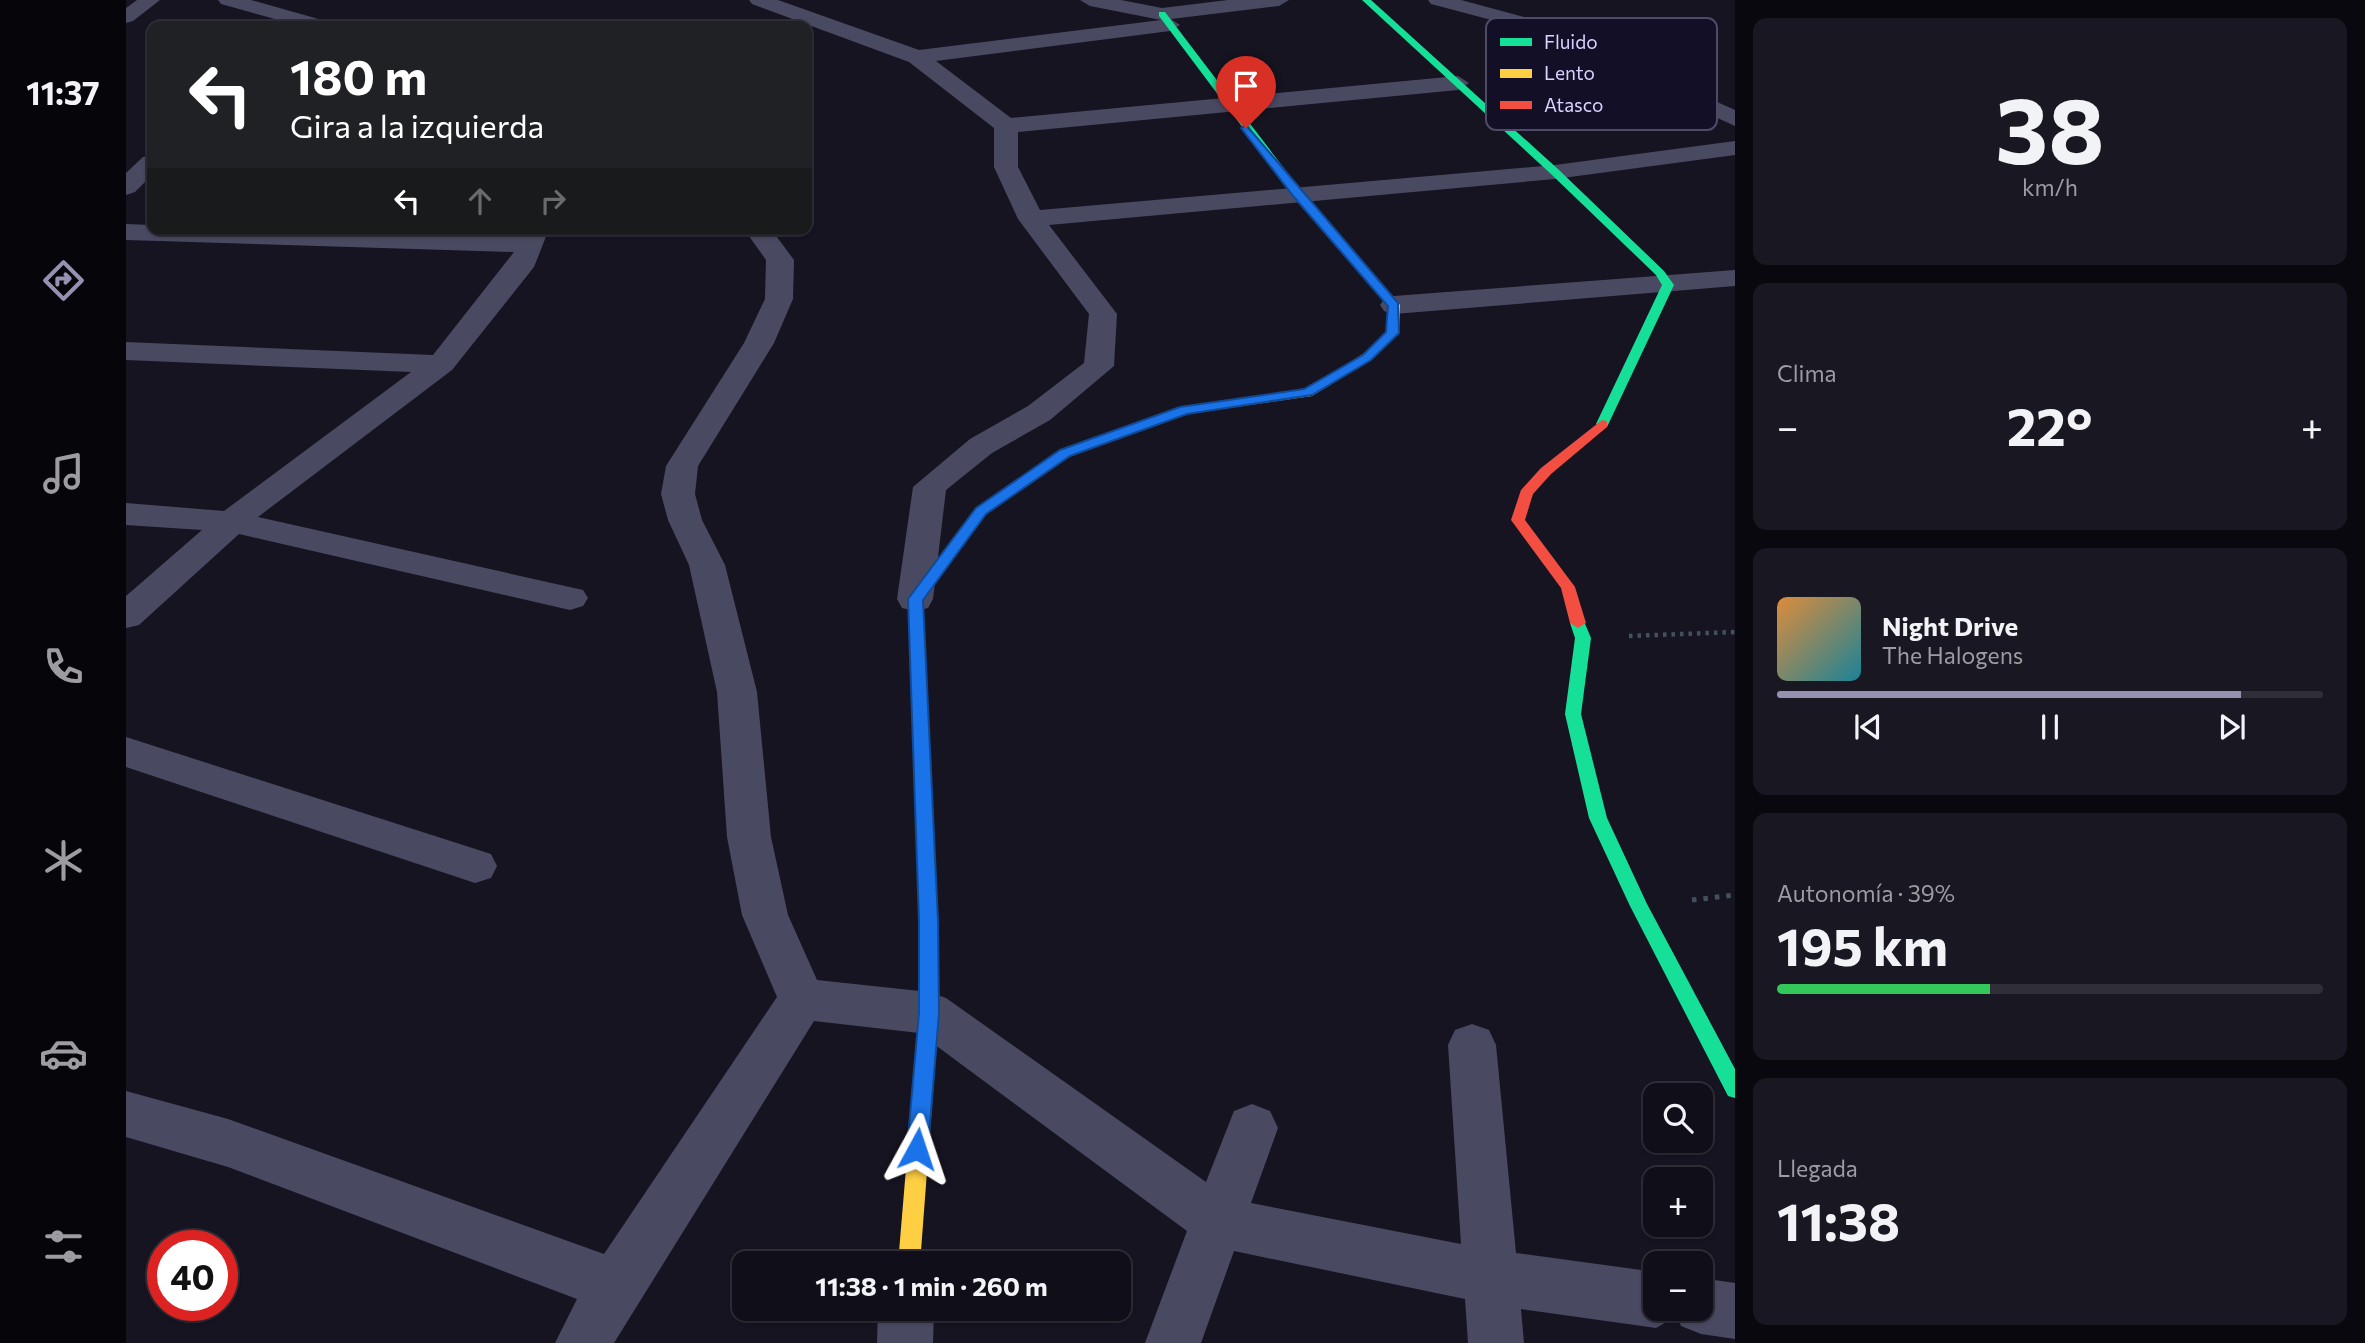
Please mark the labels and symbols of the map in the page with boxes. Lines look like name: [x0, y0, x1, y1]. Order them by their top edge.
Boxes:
legend: [1486, 18, 1717, 130]
text: Fluido: [1544, 30, 1598, 53]
pin: [1216, 56, 1276, 128]
text: Lento: [1544, 61, 1595, 84]
text: Atasco: [1544, 93, 1603, 116]
position arrow: [880, 1112, 954, 1186]
speed limit sign: 40: [147, 1230, 238, 1321]

